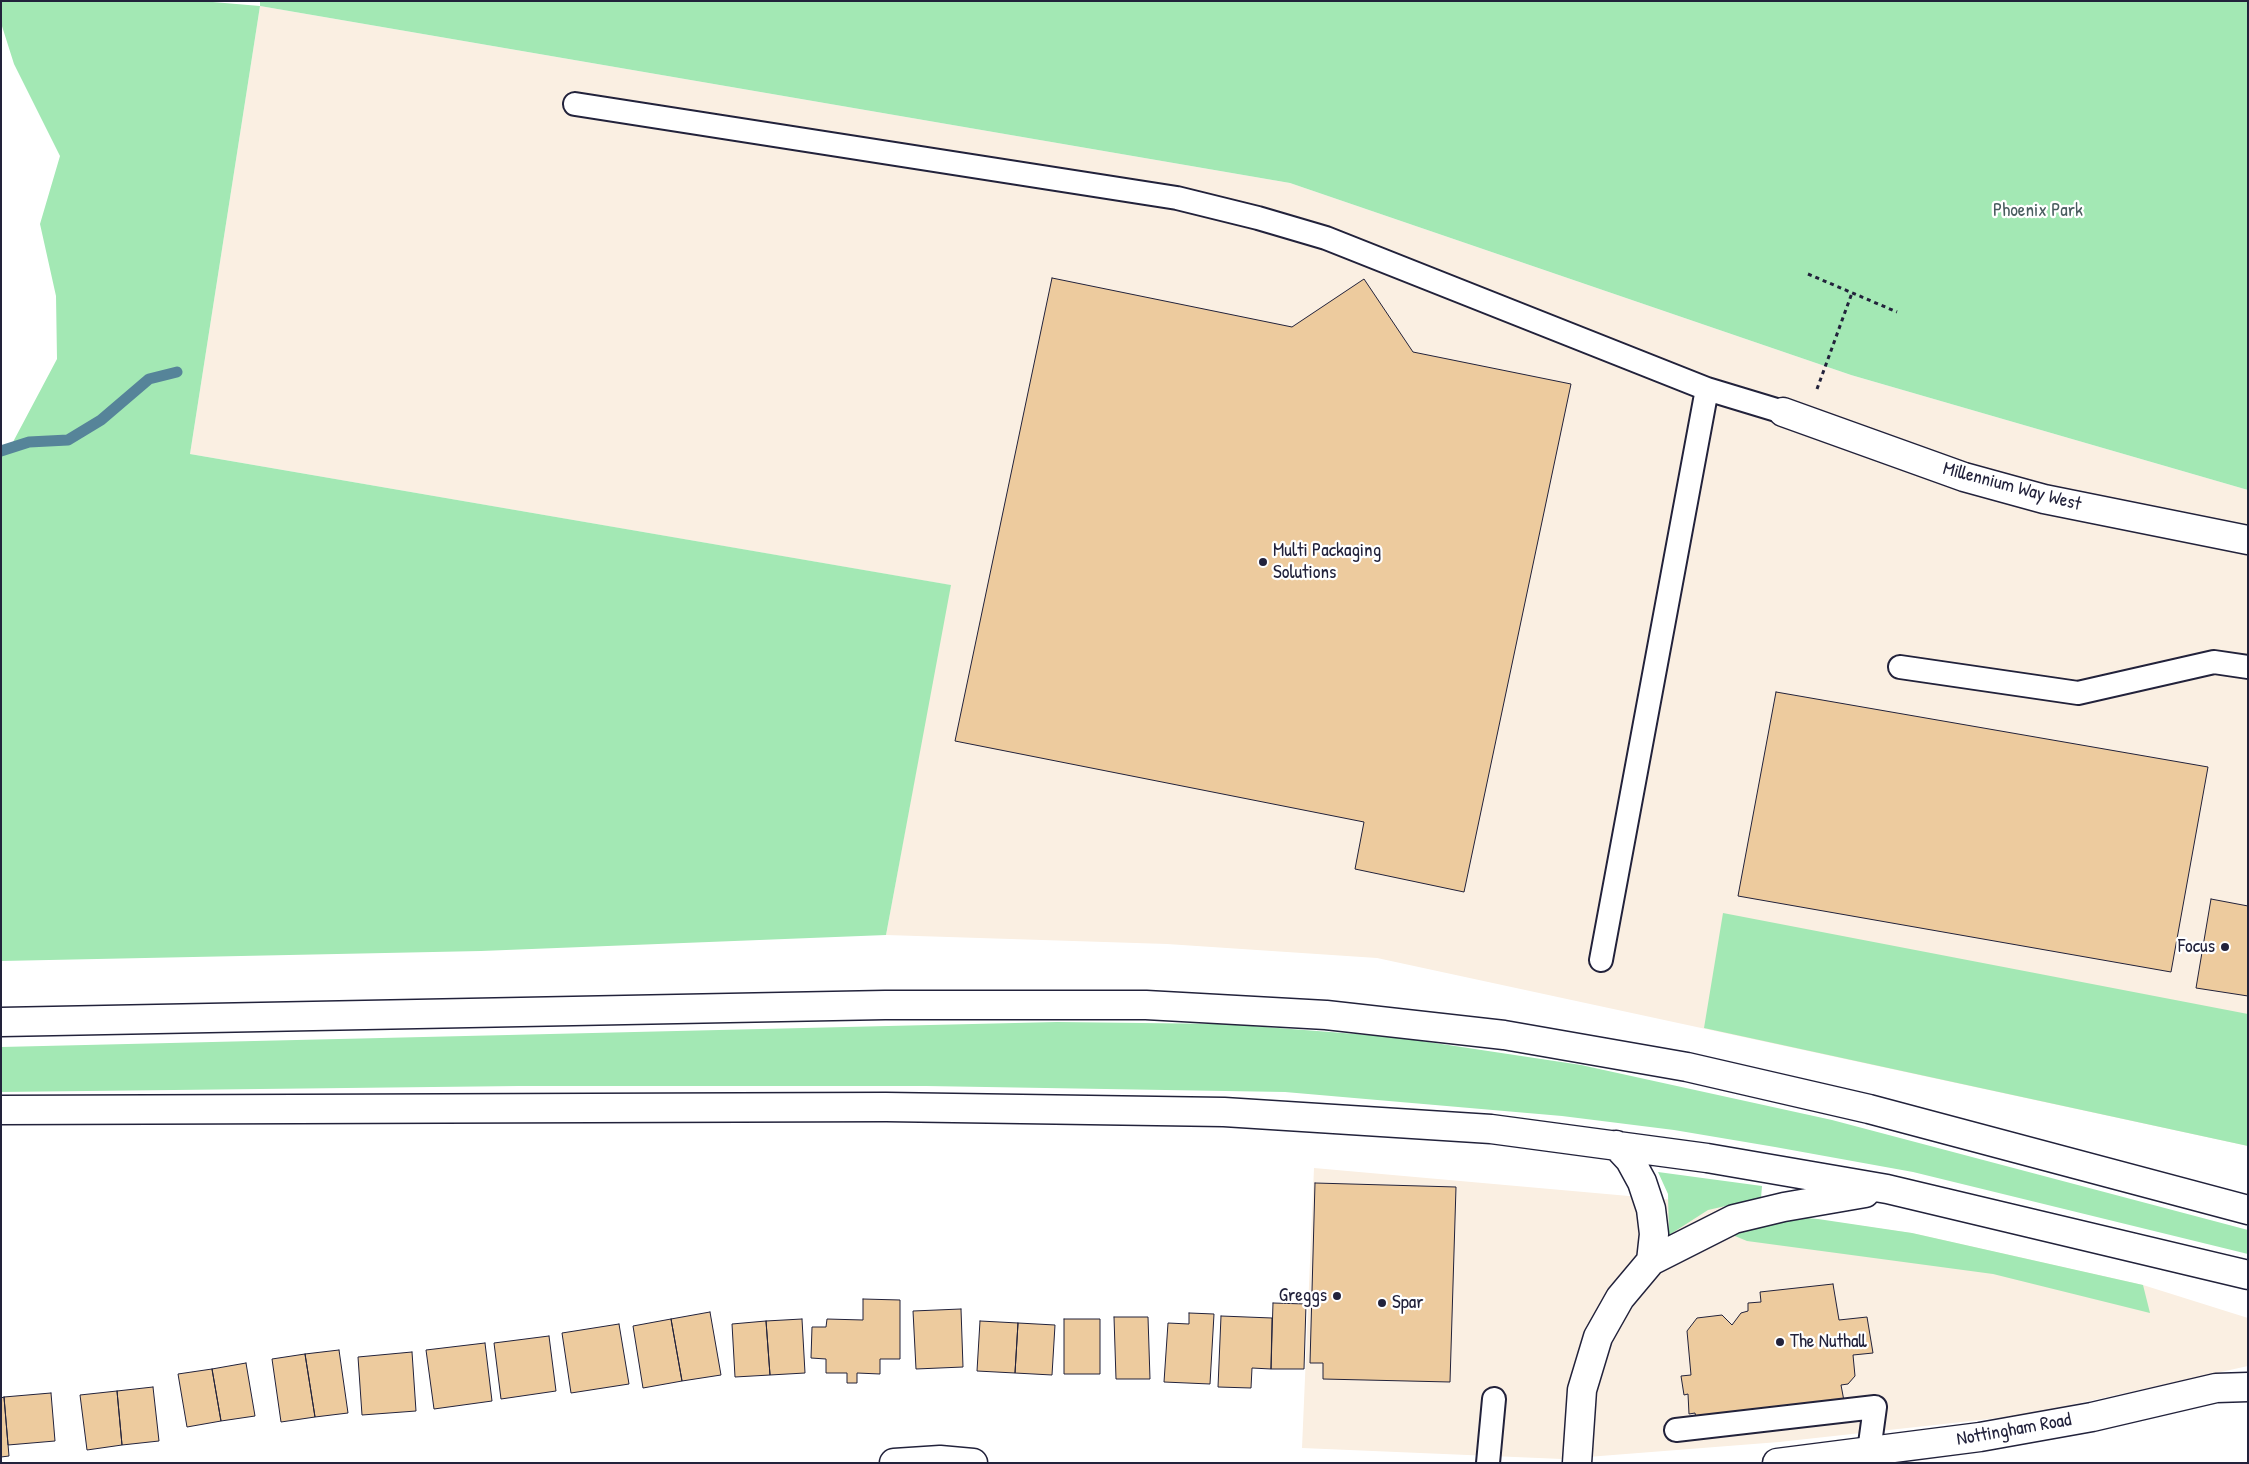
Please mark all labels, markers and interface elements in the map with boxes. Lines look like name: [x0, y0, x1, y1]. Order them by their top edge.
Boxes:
park label: Phoenix Park: [1993, 200, 2083, 222]
street label: Millennium Way West: [1940, 458, 2084, 516]
place label: Multi Packaging Solutions: [1273, 540, 1381, 584]
marker: Multi Packaging Solutions: [1257, 556, 1269, 568]
place label: Focus: [2178, 936, 2215, 958]
marker: Focus: [2219, 941, 2231, 953]
place label: Greggs: [1279, 1285, 1327, 1307]
marker: Greggs: [1331, 1290, 1343, 1302]
place label: Spar: [1392, 1292, 1424, 1314]
marker: Spar: [1376, 1297, 1388, 1309]
place label: The Nuthall: [1790, 1331, 1867, 1353]
marker: The Nuthall: [1774, 1336, 1786, 1348]
street label: Nottingham Road: [1955, 1409, 2073, 1451]

